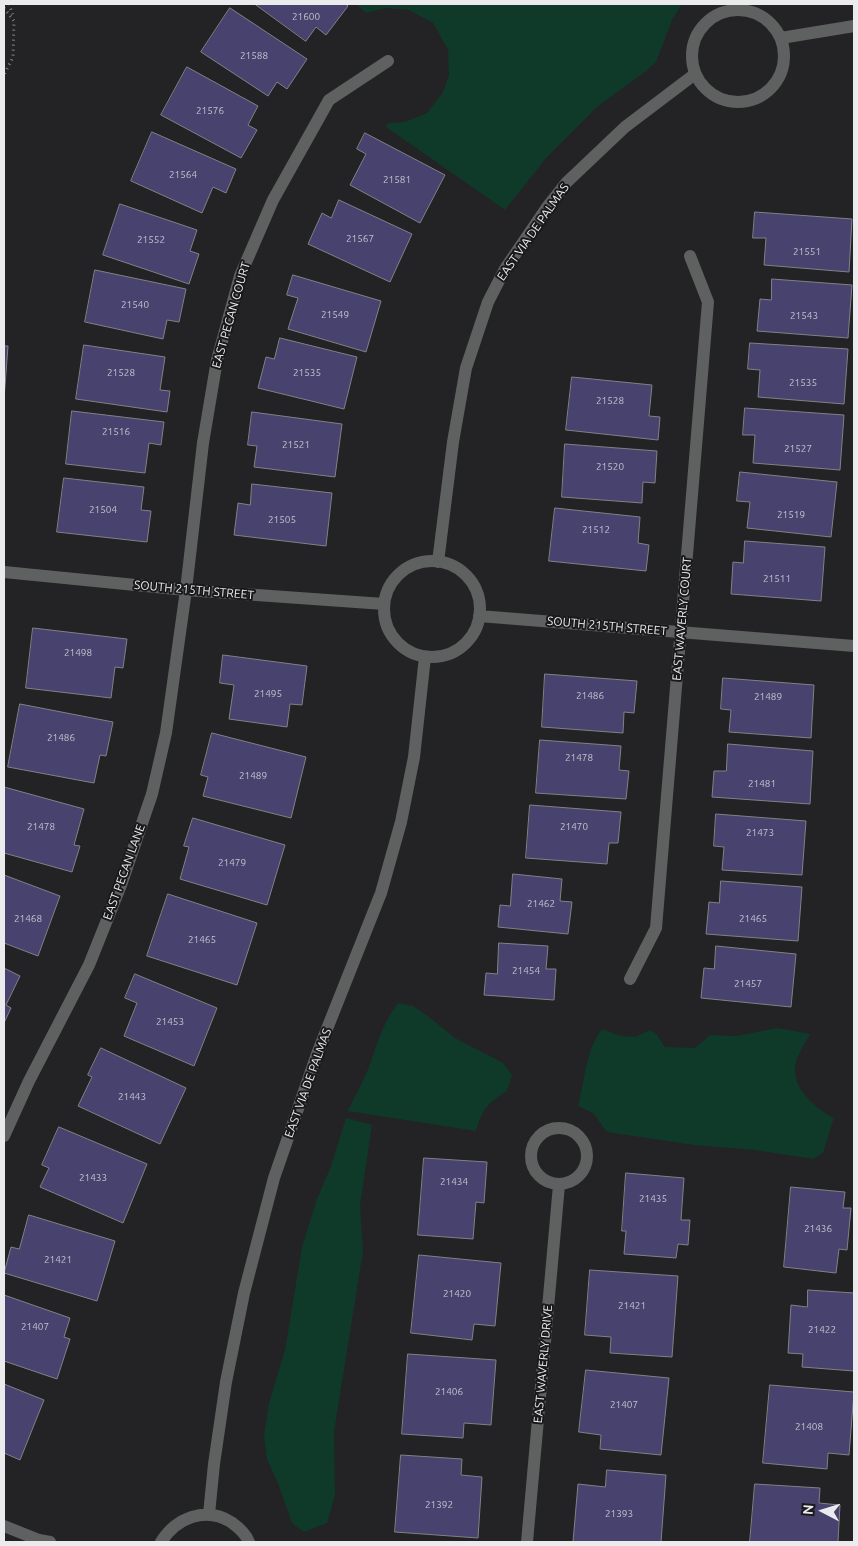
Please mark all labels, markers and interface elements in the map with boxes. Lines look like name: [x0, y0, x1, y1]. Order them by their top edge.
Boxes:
house number: 21600: [292, 11, 320, 23]
house number: 21588: [240, 50, 268, 62]
house number: 21576: [196, 105, 224, 117]
house number: 21564: [169, 169, 197, 181]
house number: 21581: [383, 174, 411, 186]
street label: EAST VIA DE PALMAS: [494, 181, 572, 283]
house number: 21567: [346, 233, 374, 245]
house number: 21552: [137, 234, 165, 246]
house number: 21551: [793, 246, 821, 258]
street label: EAST PECAN COURT: [209, 260, 253, 370]
house number: 21540: [121, 299, 149, 311]
house number: 21549: [321, 309, 349, 321]
house number: 21543: [790, 310, 818, 322]
house number: 21528: [107, 367, 135, 379]
house number: 21535: [293, 367, 321, 379]
house number: 21535: [789, 377, 817, 389]
house number: 21528: [596, 395, 624, 407]
house number: 21516: [102, 426, 130, 438]
house number: 21521: [282, 439, 310, 451]
house number: 21527: [784, 443, 812, 455]
house number: 21520: [596, 461, 624, 473]
house number: 21504: [89, 504, 117, 516]
house number: 21519: [777, 509, 805, 521]
house number: 21505: [268, 514, 296, 526]
house number: 21512: [582, 524, 610, 536]
street label: EAST WAVERLY COURT: [669, 557, 695, 681]
house number: 21511: [763, 573, 791, 585]
street label: SOUTH 215TH STREET: [133, 578, 255, 602]
street label: SOUTH 215TH STREET: [546, 614, 668, 638]
house number: 21498: [64, 647, 92, 659]
house number: 21495: [254, 688, 282, 700]
house number: 21486: [576, 690, 604, 702]
house number: 21489: [754, 691, 782, 703]
house number: 21486: [47, 732, 75, 744]
house number: 21478: [565, 752, 593, 764]
house number: 21489: [239, 770, 267, 782]
house number: 21481: [748, 778, 776, 790]
house number: 21478: [27, 821, 55, 833]
house number: 21470: [560, 821, 588, 833]
street label: EAST PECAN LANE: [100, 822, 148, 922]
house number: 21473: [746, 827, 774, 839]
house number: 21479: [218, 857, 246, 869]
house number: 21462: [527, 898, 555, 910]
house number: 21468: [14, 913, 42, 925]
house number: 21465: [739, 913, 767, 925]
house number: 21465: [188, 934, 216, 946]
house number: 21454: [512, 965, 540, 977]
house number: 21457: [734, 978, 762, 990]
house number: 21453: [156, 1016, 184, 1028]
street label: EAST VIA DE PALMAS: [282, 1026, 334, 1140]
house number: 21443: [118, 1091, 146, 1103]
house number: 21433: [79, 1172, 107, 1184]
house number: 21434: [440, 1176, 468, 1188]
house number: 21435: [639, 1193, 667, 1205]
house number: 21436: [804, 1223, 832, 1235]
house number: 21421: [44, 1254, 72, 1266]
house number: 21420: [443, 1288, 471, 1300]
house number: 21421: [618, 1300, 646, 1312]
street label: EAST WAVERLY DRIVE: [531, 1304, 555, 1424]
house number: 21407: [21, 1321, 49, 1333]
house number: 21422: [808, 1324, 836, 1336]
house number: 21406: [435, 1386, 463, 1398]
house number: 21407: [610, 1399, 638, 1411]
house number: 21408: [795, 1421, 823, 1433]
north arrow: [798, 1486, 848, 1536]
house number: 21392: [425, 1499, 453, 1511]
text: N: [800, 1504, 816, 1516]
house number: 21393: [605, 1508, 633, 1520]

